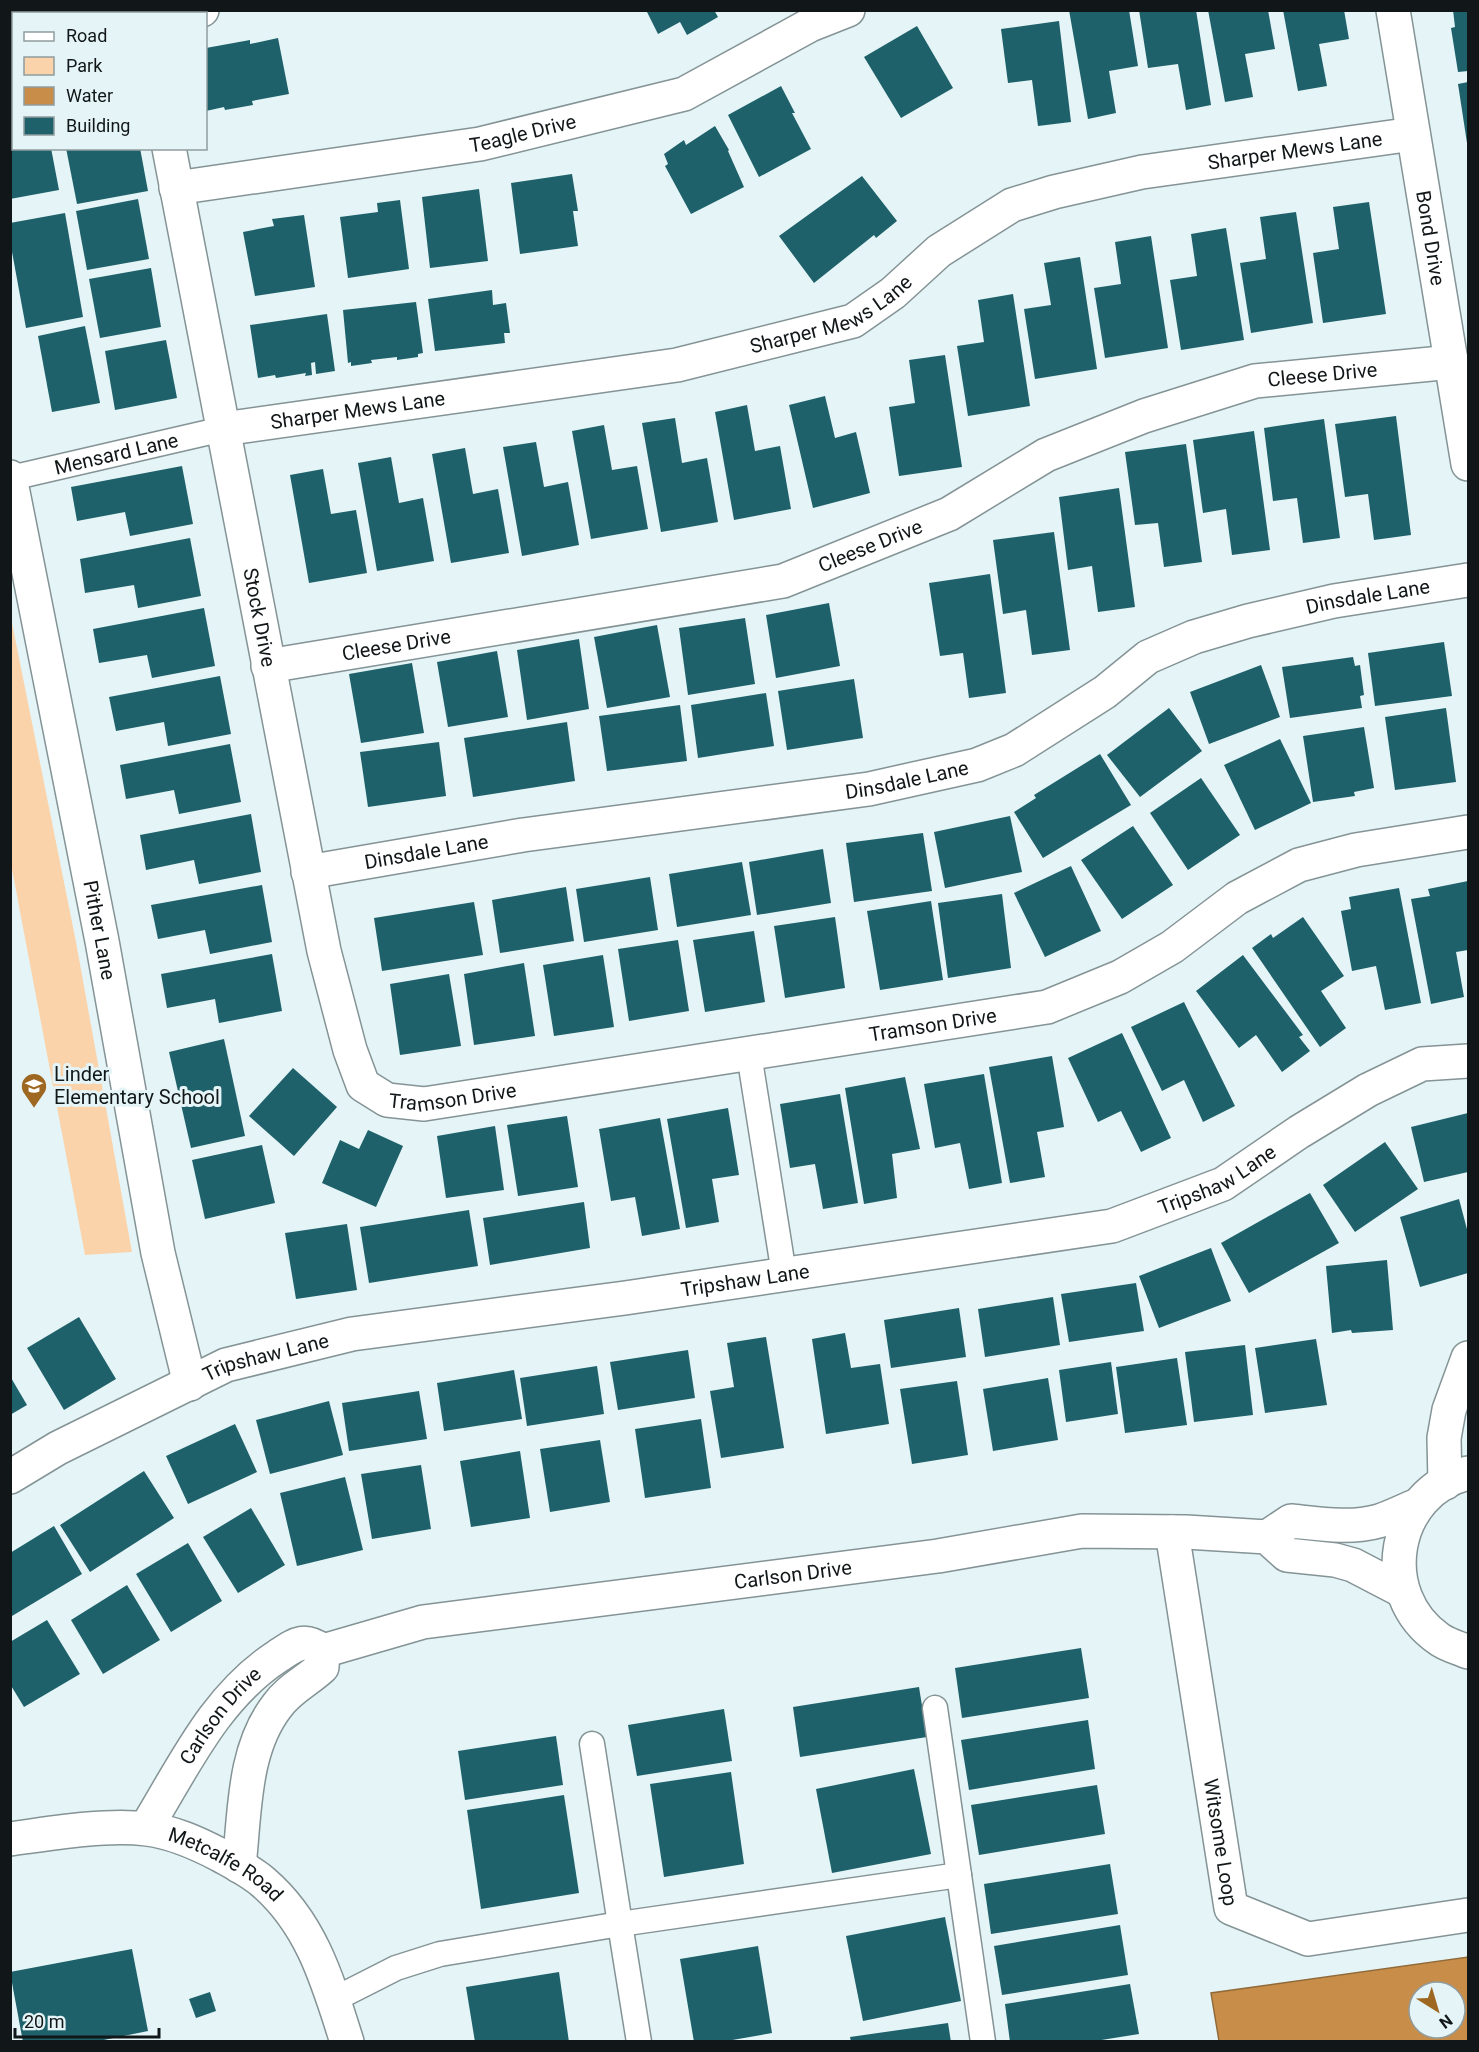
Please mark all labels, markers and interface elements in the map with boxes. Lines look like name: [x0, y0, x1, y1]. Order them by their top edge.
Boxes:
legend: [12, 12, 207, 150]
text: Road: [66, 25, 107, 46]
text: Park: [66, 55, 103, 76]
text: Water: [66, 85, 113, 106]
street label: Teagle Drive: [468, 109, 578, 157]
text: Building: [66, 115, 130, 136]
street label: Sharper Mews Lane: [1206, 126, 1384, 175]
street label: Bond Drive: [1411, 189, 1450, 287]
street label: Sharper Mews Lane: [747, 270, 917, 358]
street label: Cleese Drive: [1266, 357, 1378, 392]
street label: Sharper Mews Lane: [269, 386, 446, 434]
street label: Mensard Lane: [52, 428, 181, 480]
street label: Cleese Drive: [815, 514, 926, 578]
street label: Stock Drive: [238, 566, 281, 669]
street label: Dinsdale Lane: [1303, 574, 1431, 619]
street label: Cleese Drive: [340, 624, 452, 666]
street label: Dinsdale Lane: [844, 755, 971, 804]
street label: Dinsdale Lane: [362, 829, 490, 874]
street label: Pither Lane: [78, 878, 121, 982]
street label: Tramson Drive: [867, 1003, 998, 1047]
place label: Linder Elementary School: [54, 1062, 220, 1109]
school or university icon: Linder Elementary School: [19, 1071, 49, 1109]
street label: Tramson Drive: [388, 1078, 518, 1117]
street label: Tripshaw Lane: [1155, 1139, 1280, 1219]
street label: Tripshaw Lane: [679, 1259, 811, 1302]
street label: Tripshaw Lane: [199, 1328, 331, 1387]
street label: Carlson Drive: [733, 1555, 853, 1594]
street label: Carlson Drive: [174, 1662, 266, 1769]
street label: Witsome Loop: [1199, 1777, 1243, 1908]
street label: Metcalfe Road: [165, 1822, 288, 1906]
north arrow: [1407, 1980, 1467, 2040]
scale bar: [15, 2001, 159, 2039]
text: 20 m: [24, 2011, 64, 2032]
text: N: [1435, 2011, 1456, 2033]

